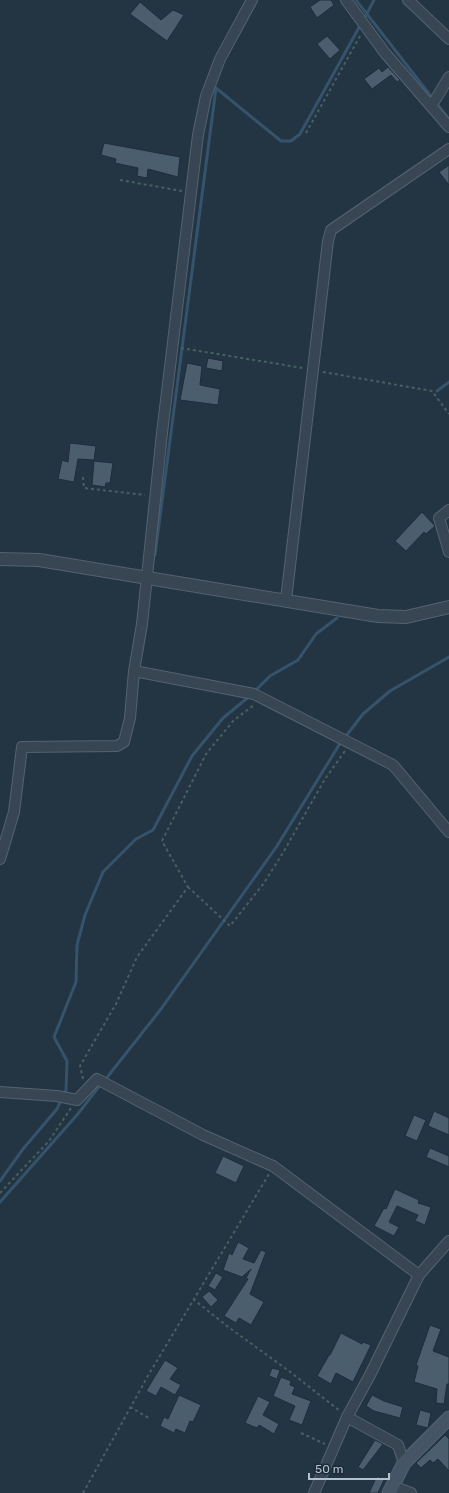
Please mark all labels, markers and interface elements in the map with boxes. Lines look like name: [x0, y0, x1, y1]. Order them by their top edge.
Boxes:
scale bar: [309, 1455, 389, 1481]
text: 50 m: [315, 1462, 343, 1476]

